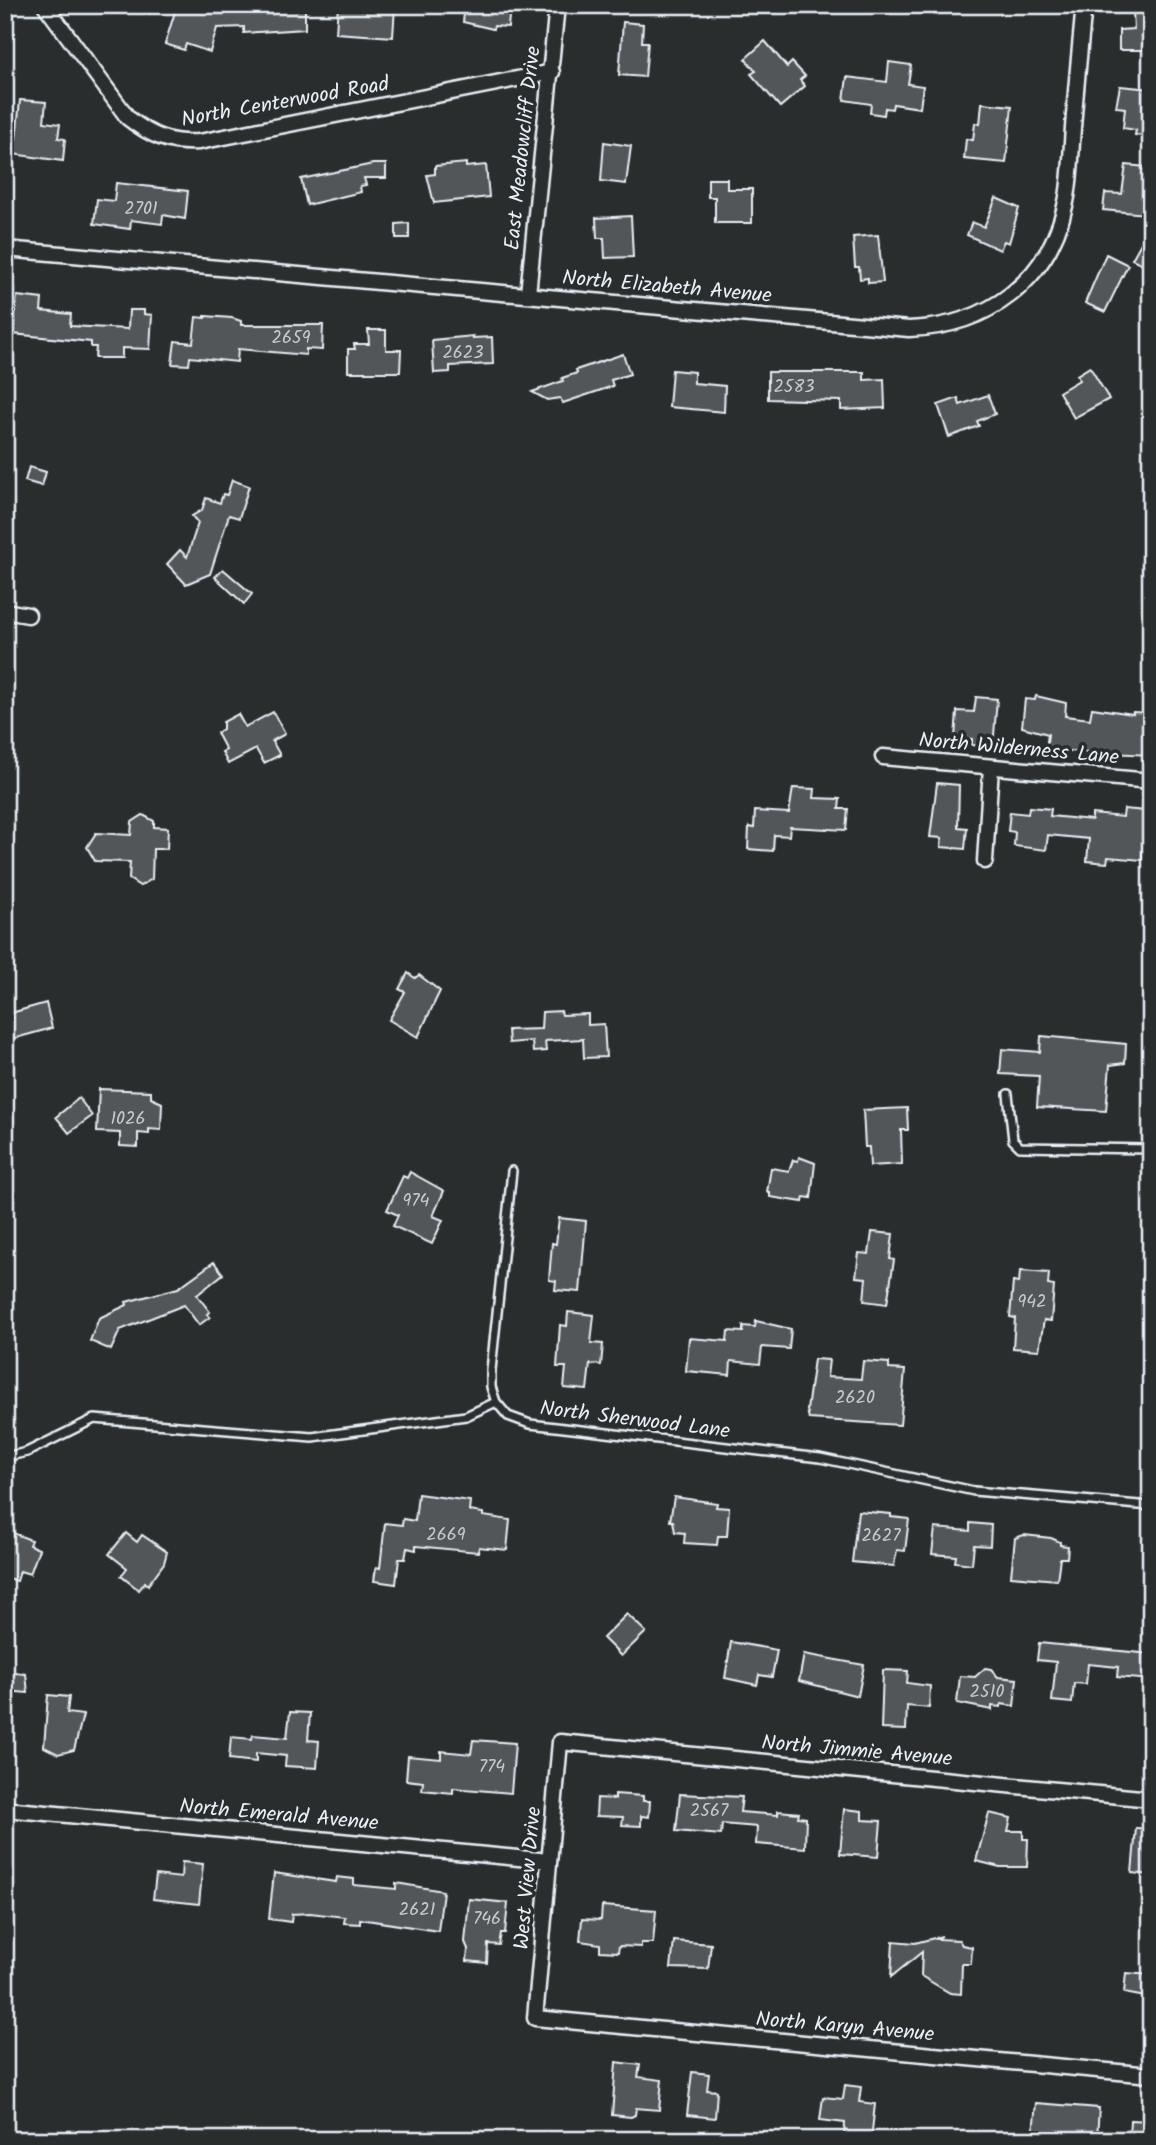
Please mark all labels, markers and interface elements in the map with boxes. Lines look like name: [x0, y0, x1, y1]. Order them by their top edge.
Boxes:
street label: East Meadowcliff Drive: [496, 44, 551, 252]
street label: North Centerwood Road: [179, 68, 392, 137]
house number: 2701: [124, 195, 158, 224]
street label: North Elizabeth Avenue: [561, 262, 774, 313]
house number: 2659: [272, 324, 311, 353]
house number: 2623: [442, 339, 484, 368]
house number: 2583: [773, 373, 815, 402]
street label: North Wilderness Lane: [917, 724, 1121, 775]
house number: 1026: [110, 1105, 146, 1134]
house number: 974: [403, 1187, 430, 1216]
house number: 942: [1017, 1288, 1047, 1317]
house number: 2620: [835, 1384, 875, 1413]
street label: North Sherwood Lane: [538, 1392, 732, 1449]
house number: 2669: [426, 1521, 466, 1550]
house number: 2627: [861, 1522, 901, 1551]
house number: 2510: [970, 1678, 1004, 1707]
street label: North Jimmie Avenue: [760, 1727, 954, 1776]
house number: 774: [479, 1753, 505, 1782]
street label: North Emerald Avenue: [178, 1790, 380, 1841]
house number: 2567: [690, 1797, 729, 1826]
street label: West View Drive: [506, 1805, 551, 1951]
house number: 2621: [399, 1896, 435, 1925]
house number: 746: [473, 1905, 501, 1934]
street label: North Karyn Avenue: [754, 2003, 936, 2052]

